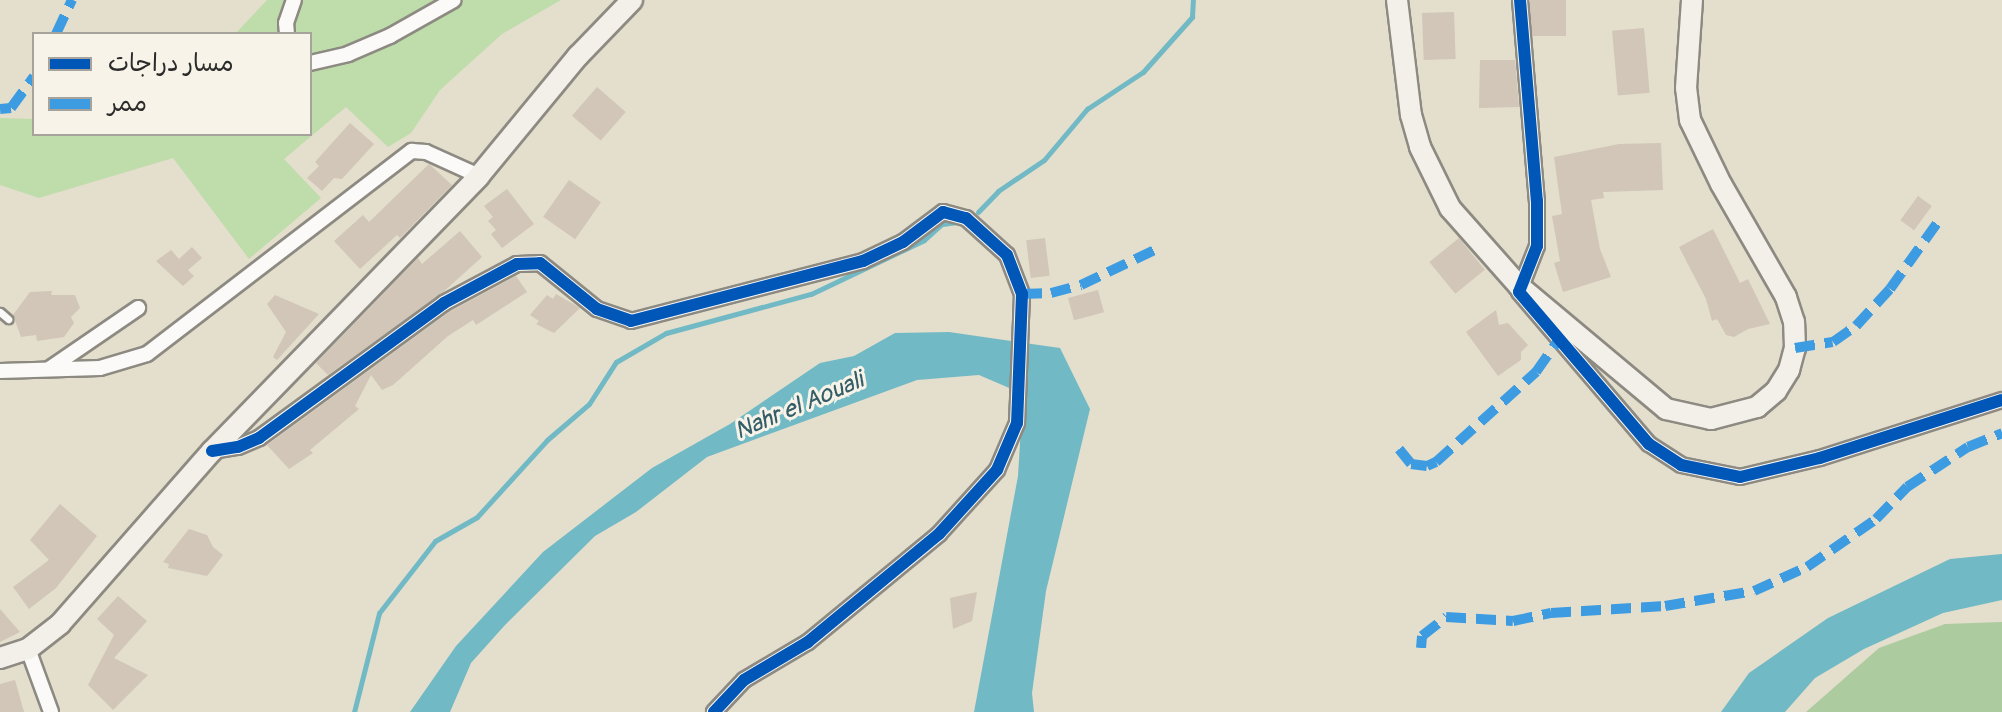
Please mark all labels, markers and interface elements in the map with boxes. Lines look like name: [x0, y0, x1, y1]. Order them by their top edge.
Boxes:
legend: [32, 32, 312, 136]
text: مسار دراجات: [108, 49, 234, 78]
text: ممر: [108, 89, 147, 118]
water label: Nahr el Aouali: [730, 366, 868, 446]

